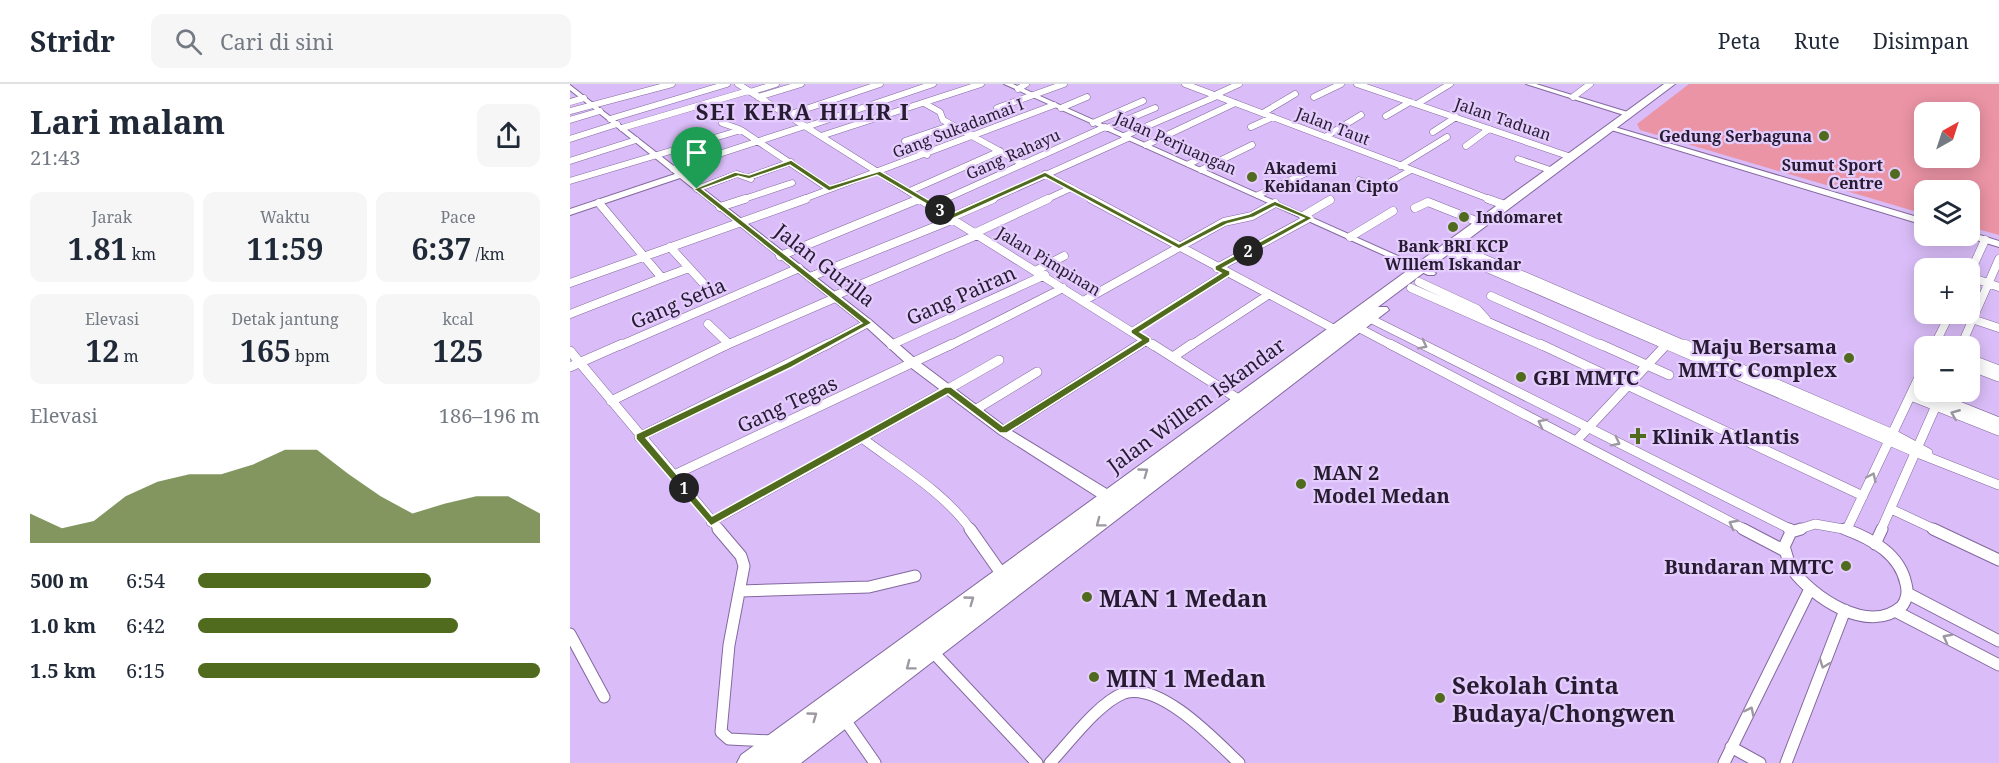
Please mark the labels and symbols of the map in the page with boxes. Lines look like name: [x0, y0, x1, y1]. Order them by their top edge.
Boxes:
street label: Jalan Taduan: [1451, 92, 1554, 146]
street label: Gang Sukadamai I: [889, 93, 1027, 163]
district label: SEI KERA HILIR I: [696, 96, 910, 126]
street label: Jalan Taut: [1292, 102, 1373, 150]
north arrow: [1914, 102, 1980, 168]
street label: Jalan Perjuangan: [1111, 106, 1240, 180]
street label: Gang Rahayu: [962, 123, 1064, 185]
place label: Gedung Serbaguna: [1659, 125, 1812, 147]
pin: [671, 127, 722, 189]
marker: Gedung Serbaguna: [1817, 129, 1831, 143]
place label: Sumut Sport Centre: [1782, 154, 1884, 194]
place label: Akademi Kebidanan Cipto: [1264, 157, 1399, 197]
marker: Sumut Sport Centre: [1888, 167, 1902, 181]
marker: Akademi Kebidanan Cipto: [1245, 170, 1259, 184]
pin: 3: [925, 195, 955, 225]
place label: Indomaret: [1476, 206, 1563, 228]
marker: Indomaret: [1457, 210, 1471, 224]
street label: Jalan Gurilla: [768, 217, 881, 313]
marker: Bank BRI KCP WIllem Iskandar: [1446, 220, 1460, 234]
street label: Jalan Pimpinan: [992, 221, 1105, 301]
place label: Bank BRI KCP WIllem Iskandar: [1385, 235, 1522, 275]
pin: 2: [1233, 236, 1263, 266]
street label: Gang Pairan: [902, 259, 1020, 331]
street label: Gang Setia: [626, 271, 730, 335]
street label: Jalan Willem Iskandar: [1101, 331, 1291, 479]
place label: Maju Bersama MMTC Complex: [1678, 333, 1837, 383]
one-way arrow: [1417, 338, 1427, 349]
marker: Maju Bersama MMTC Complex: [1842, 351, 1856, 365]
place label: GBI MMTC: [1533, 364, 1639, 391]
street label: Gang Tegas: [733, 369, 841, 439]
marker: GBI MMTC: [1514, 370, 1528, 384]
one-way arrow: [1950, 409, 1961, 421]
one-way arrow: [1537, 419, 1548, 431]
place label: Klinik Atlantis: [1652, 423, 1799, 450]
marker: Klinik Atlantis: [1629, 427, 1647, 445]
one-way arrow: [1610, 435, 1621, 446]
place label: MAN 2 Model Medan: [1313, 459, 1450, 509]
one-way arrow: [1137, 468, 1148, 479]
one-way arrow: [1865, 472, 1877, 483]
pin: 1: [669, 473, 699, 503]
marker: MAN 2 Model Medan: [1294, 477, 1308, 491]
one-way arrow: [1095, 516, 1106, 527]
one-way arrow: [1729, 520, 1739, 531]
place label: Bundaran MMTC: [1664, 553, 1834, 580]
marker: Bundaran MMTC: [1839, 559, 1853, 573]
place label: MAN 1 Medan: [1099, 581, 1267, 614]
marker: MAN 1 Medan: [1080, 590, 1094, 604]
one-way arrow: [963, 596, 974, 607]
one-way arrow: [1943, 634, 1954, 645]
one-way arrow: [1819, 658, 1831, 669]
one-way arrow: [906, 659, 917, 670]
place label: MIN 1 Medan: [1106, 661, 1266, 694]
place label: Sekolah Cinta Budaya/Chongwen: [1452, 668, 1675, 729]
marker: MIN 1 Medan: [1087, 670, 1101, 684]
marker: Sekolah Cinta Budaya/Chongwen: [1433, 691, 1447, 705]
one-way arrow: [1742, 706, 1754, 717]
one-way arrow: [806, 712, 817, 723]

